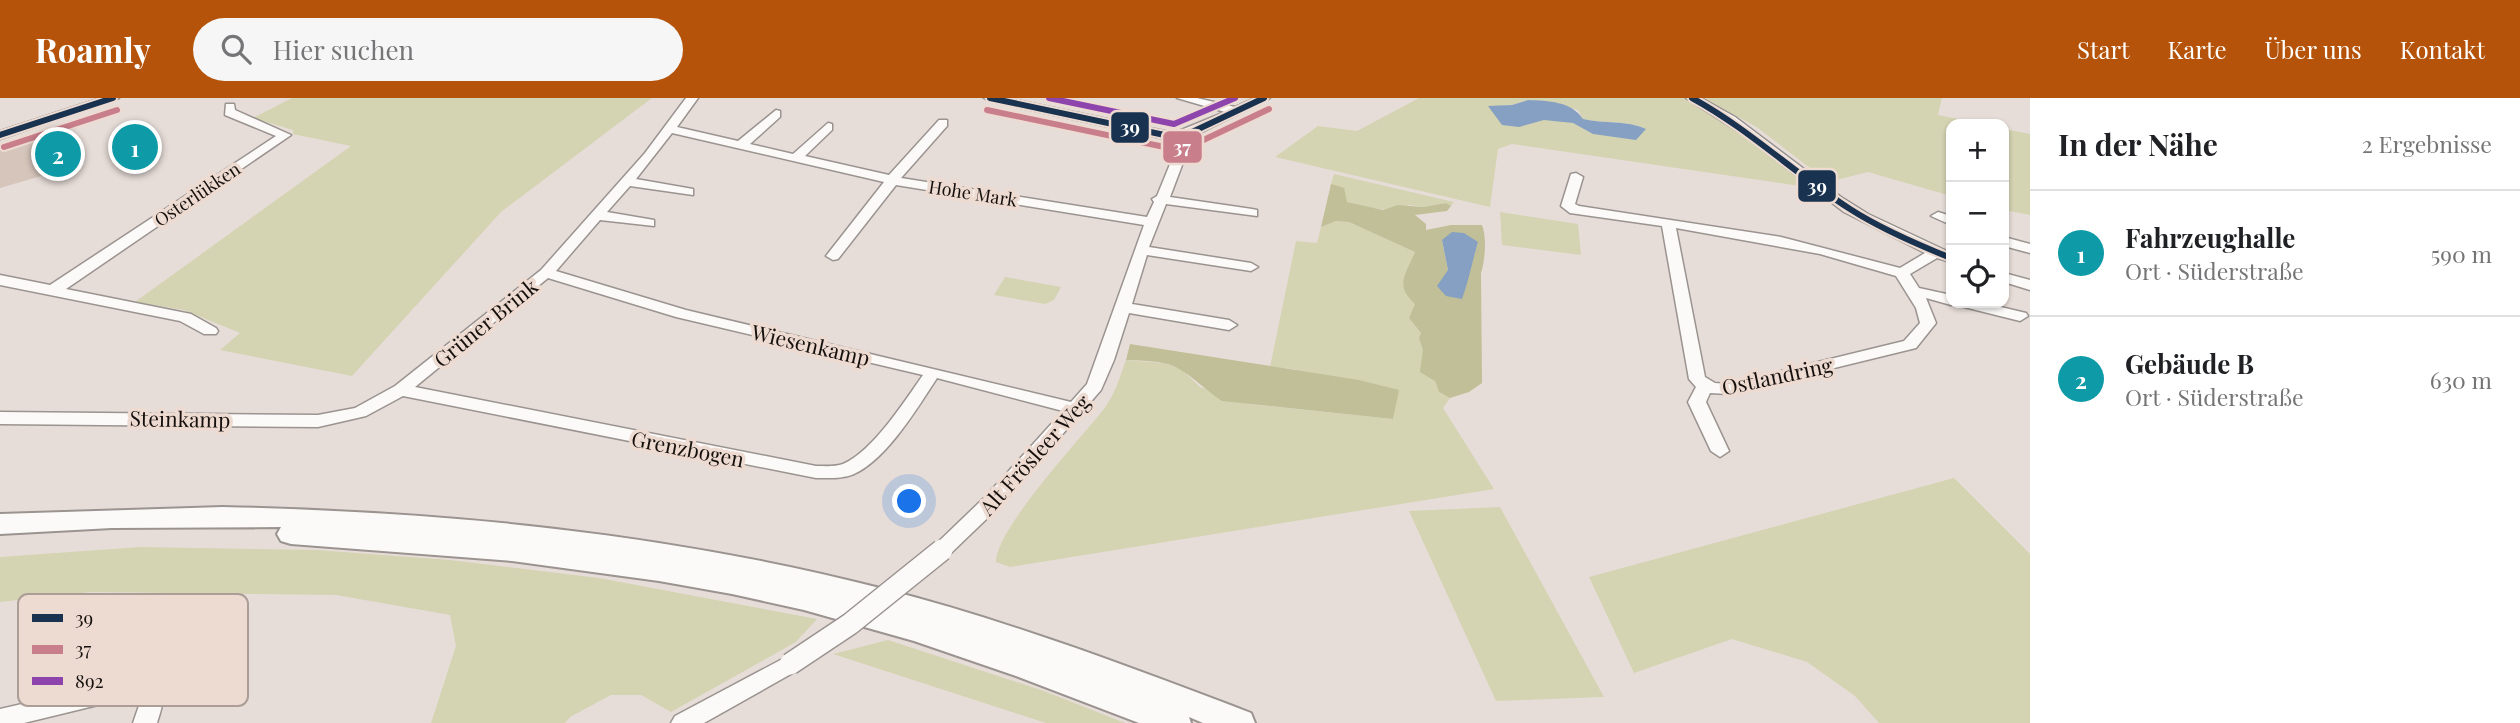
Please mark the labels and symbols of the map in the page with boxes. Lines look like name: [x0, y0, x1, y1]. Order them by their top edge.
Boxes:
line badge: 39: [1110, 111, 1150, 144]
text: 39: [1120, 113, 1140, 139]
pin: 1: [112, 121, 158, 173]
pin: 2: [35, 128, 81, 180]
line badge: 37: [1162, 130, 1203, 164]
text: 37: [1173, 133, 1191, 159]
street label: Osterlükken: [149, 156, 245, 232]
line badge: 39: [1797, 169, 1837, 203]
text: 39: [1807, 172, 1827, 198]
street label: Hohe Mark: [927, 174, 1019, 212]
street label: Grüner Brink: [427, 271, 543, 373]
street label: Wiesenkamp: [748, 317, 873, 371]
street label: Ostlandring: [1719, 350, 1835, 400]
street label: Alt Frösleer Weg: [972, 388, 1096, 521]
street label: Steinkamp: [129, 403, 231, 433]
street label: Grenzbogen: [629, 423, 747, 473]
your location: [892, 484, 926, 518]
legend: [18, 594, 248, 706]
text: 39: [75, 604, 93, 630]
text: 37: [75, 635, 92, 661]
text: 892: [75, 667, 104, 693]

